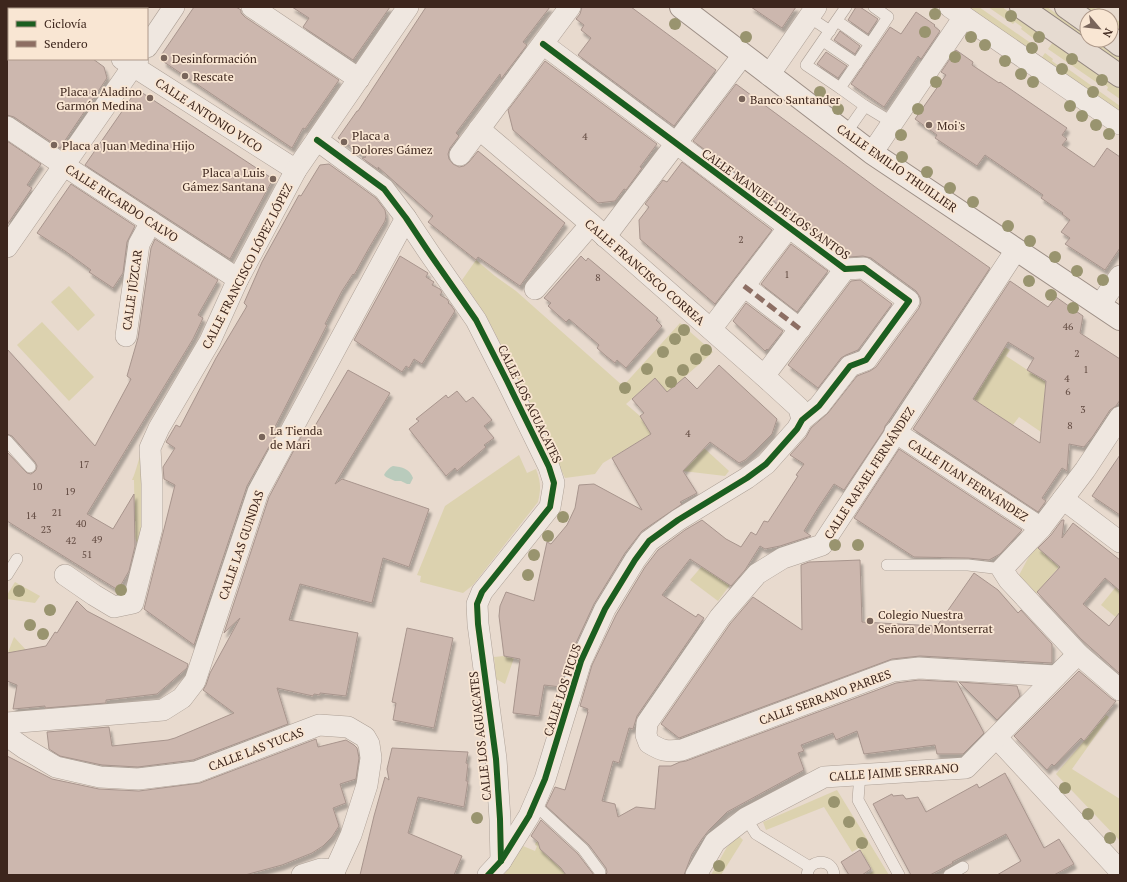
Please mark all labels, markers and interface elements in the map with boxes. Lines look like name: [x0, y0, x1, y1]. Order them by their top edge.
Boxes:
legend: [8, 8, 148, 60]
north arrow: [1079, 8, 1119, 48]
text: Ciclovía: [44, 16, 87, 31]
text: N: [1099, 26, 1116, 40]
text: Sendero: [44, 36, 88, 51]
place label: Desinformación: [172, 51, 257, 66]
marker: Desinformación: [159, 53, 169, 63]
place label: Rescate: [193, 69, 234, 84]
marker: Rescate: [180, 71, 190, 81]
street label: CALLE ANTONIO VICO: [153, 75, 265, 155]
place label: Placa a Aladino Garmón Medina: [56, 84, 142, 113]
place label: Banco Santander: [750, 92, 840, 107]
marker: Placa a Aladino Garmón Medina: [145, 93, 155, 103]
marker: Banco Santander: [737, 94, 747, 104]
place label: Moi's: [937, 118, 965, 133]
marker: Moi's: [924, 120, 934, 130]
street label: CALLE EMILIO THUILLIER: [834, 121, 960, 215]
place label: Placa a Dolores Gámez: [352, 128, 433, 157]
house number: 4: [582, 130, 588, 143]
marker: Placa a Dolores Gámez: [339, 137, 349, 147]
place label: Placa a Juan Medina Hijo: [62, 138, 195, 153]
marker: Placa a Juan Medina Hijo: [49, 140, 59, 150]
street label: CALLE MANUEL DE LOS SANTOS: [699, 145, 853, 263]
street label: CALLE RICARDO CALVO: [63, 161, 181, 245]
place label: Placa a Luis Gámez Santana: [182, 165, 265, 194]
marker: Placa a Luis Gámez Santana: [268, 174, 278, 184]
street label: CALLE FRANCISCO LÓPEZ LÓPEZ: [199, 181, 295, 351]
street label: CALLE FRANCISCO CORREA: [582, 216, 709, 329]
house number: 2: [738, 233, 744, 246]
street label: CALLE JÚZCAR: [119, 248, 145, 331]
house number: 1: [784, 268, 790, 281]
house number: 8: [595, 271, 601, 284]
house number: 46: [1063, 320, 1074, 333]
street label: CALLE LOS AGUACATES: [495, 342, 565, 466]
house number: 2: [1074, 347, 1080, 360]
house number: 1: [1083, 363, 1089, 376]
house number: 4: [1064, 372, 1070, 385]
house number: 6: [1065, 385, 1071, 398]
house number: 3: [1080, 403, 1086, 416]
street label: CALLE RAFAEL FERNÁNDEZ: [821, 404, 917, 542]
house number: 8: [1067, 419, 1073, 432]
place label: La Tienda de Mari: [270, 423, 323, 452]
house number: 4: [685, 427, 691, 440]
marker: La Tienda de Mari: [257, 432, 267, 442]
street label: CALLE JUAN FERNÁNDEZ: [905, 435, 1031, 525]
house number: 17: [79, 458, 89, 471]
house number: 10: [32, 480, 42, 493]
house number: 19: [65, 485, 75, 498]
street label: CALLE LAS GUINDAS: [215, 488, 267, 602]
house number: 21: [52, 506, 62, 519]
house number: 14: [26, 509, 37, 522]
house number: 40: [76, 517, 86, 530]
house number: 23: [41, 523, 51, 536]
house number: 49: [92, 533, 102, 546]
house number: 42: [66, 534, 76, 547]
house number: 51: [82, 548, 92, 561]
place label: Colegio Nuestra Señora de Montserrat: [878, 607, 994, 636]
marker: Colegio Nuestra Señora de Montserrat: [865, 616, 875, 626]
street label: CALLE LOS FICUS: [540, 642, 584, 738]
street label: CALLE SERRANO PARRES: [757, 666, 893, 728]
street label: CALLE LOS AGUACATES: [466, 671, 494, 801]
street label: CALLE LAS YUCAS: [206, 724, 306, 774]
street label: CALLE JAIME SERRANO: [829, 760, 960, 784]

